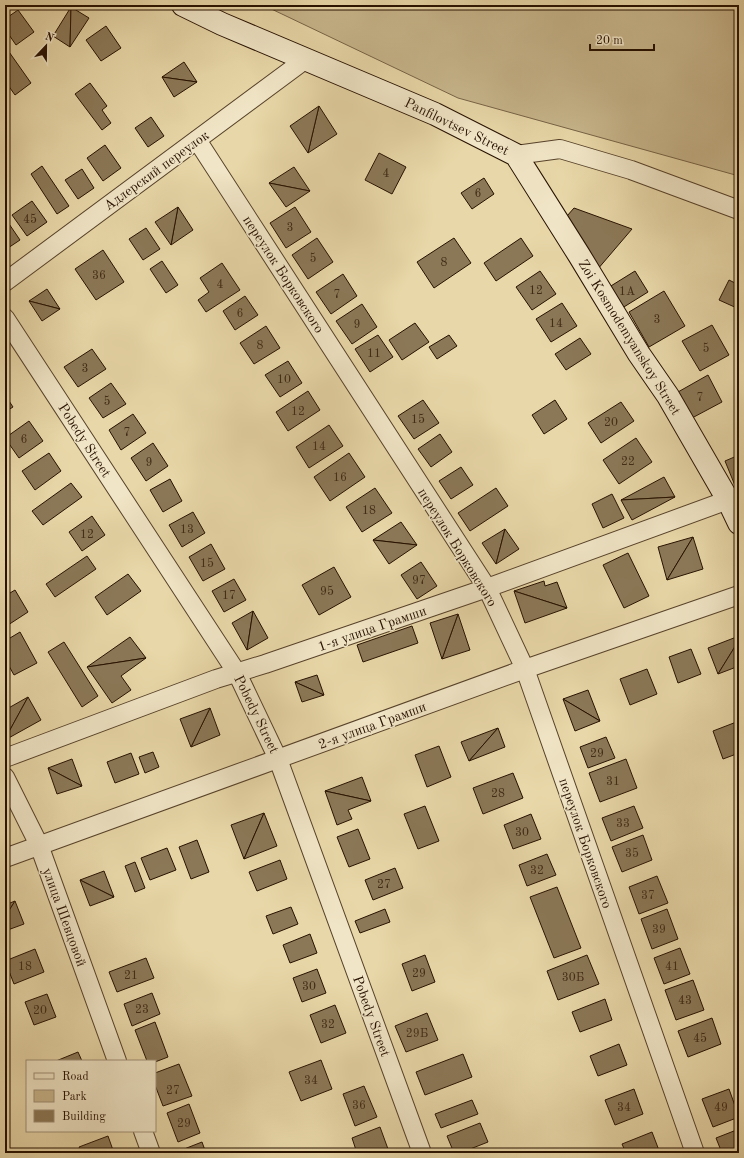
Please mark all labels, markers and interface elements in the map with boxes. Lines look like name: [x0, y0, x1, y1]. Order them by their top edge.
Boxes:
north arrow: [26, 26, 66, 66]
scale bar: [590, 26, 654, 52]
text: N: [43, 31, 56, 45]
text: 20 m: [596, 35, 623, 47]
street label: Panfilovtsev Street: [402, 96, 511, 158]
street label: Адлерский переулок: [102, 128, 212, 213]
house number: 4: [383, 168, 390, 180]
house number: 6: [475, 188, 482, 200]
house number: 45: [23, 213, 37, 226]
street label: переулок Борковского: [240, 213, 326, 336]
house number: 3: [287, 222, 293, 234]
house number: 5: [310, 252, 317, 265]
house number: 8: [441, 257, 448, 269]
street label: Zoi Kosmodemyanskoy Street: [575, 257, 683, 418]
house number: 36: [92, 270, 106, 282]
house number: 4: [217, 279, 224, 291]
house number: 12: [529, 285, 543, 297]
house number: 1А: [619, 286, 635, 298]
house number: 7: [334, 289, 340, 301]
house number: 6: [237, 308, 244, 320]
house number: 3: [654, 314, 660, 326]
house number: 14: [549, 318, 563, 330]
house number: 9: [354, 319, 360, 331]
house number: 8: [257, 340, 264, 352]
house number: 5: [703, 342, 710, 355]
house number: 11: [367, 348, 381, 360]
house number: 3: [82, 363, 88, 375]
house number: 10: [277, 374, 291, 386]
house number: 7: [697, 392, 703, 404]
house number: 5: [104, 395, 111, 408]
street label: Pobedy Street: [55, 401, 113, 480]
house number: 12: [291, 406, 305, 418]
house number: 15: [411, 413, 425, 426]
house number: 20: [604, 417, 618, 429]
house number: 7: [124, 427, 130, 439]
house number: 6: [21, 434, 28, 446]
house number: 14: [312, 441, 326, 453]
house number: 22: [621, 456, 635, 468]
house number: 9: [146, 457, 152, 469]
house number: 16: [333, 472, 347, 484]
street label: переулок Борковского: [415, 486, 499, 609]
house number: 18: [362, 505, 376, 517]
house number: 13: [180, 524, 194, 536]
house number: 12: [80, 529, 94, 541]
house number: 15: [200, 557, 214, 570]
house number: 97: [412, 575, 426, 587]
house number: 95: [320, 585, 334, 598]
house number: 17: [222, 590, 236, 602]
street label: 1-я улица Грамши: [316, 604, 428, 654]
street label: Pobedy Street: [231, 673, 281, 756]
street label: 2-я улица Грамши: [316, 700, 428, 752]
house number: 29: [590, 748, 604, 760]
street label: переулок Борковского: [556, 776, 614, 910]
house number: 31: [606, 776, 620, 788]
house number: 28: [491, 788, 505, 800]
house number: 33: [616, 818, 630, 830]
house number: 30: [515, 827, 529, 839]
house number: 35: [625, 847, 639, 860]
house number: 32: [530, 865, 544, 877]
street label: улица Шевцовой: [40, 866, 88, 969]
house number: 27: [377, 879, 391, 891]
house number: 37: [641, 890, 655, 902]
house number: 39: [652, 924, 666, 936]
house number: 18: [18, 961, 32, 973]
house number: 41: [665, 961, 679, 973]
house number: 29: [412, 968, 426, 980]
house number: 21: [124, 970, 138, 982]
house number: 30Б: [562, 972, 584, 984]
street label: Pobedy Street: [350, 974, 392, 1059]
house number: 30: [302, 981, 316, 993]
house number: 43: [678, 995, 692, 1007]
house number: 23: [135, 1004, 149, 1016]
house number: 20: [33, 1005, 47, 1017]
house number: 32: [321, 1019, 335, 1031]
house number: 29Б: [406, 1028, 428, 1040]
house number: 45: [693, 1032, 707, 1045]
legend: [26, 1060, 156, 1132]
text: Road: [62, 1071, 89, 1083]
house number: 34: [304, 1075, 318, 1087]
house number: 27: [166, 1085, 180, 1097]
text: Park: [62, 1091, 87, 1103]
house number: 36: [352, 1100, 366, 1112]
house number: 34: [617, 1102, 631, 1114]
house number: 49: [714, 1102, 728, 1114]
text: Building: [62, 1111, 106, 1123]
house number: 29: [177, 1118, 191, 1130]

